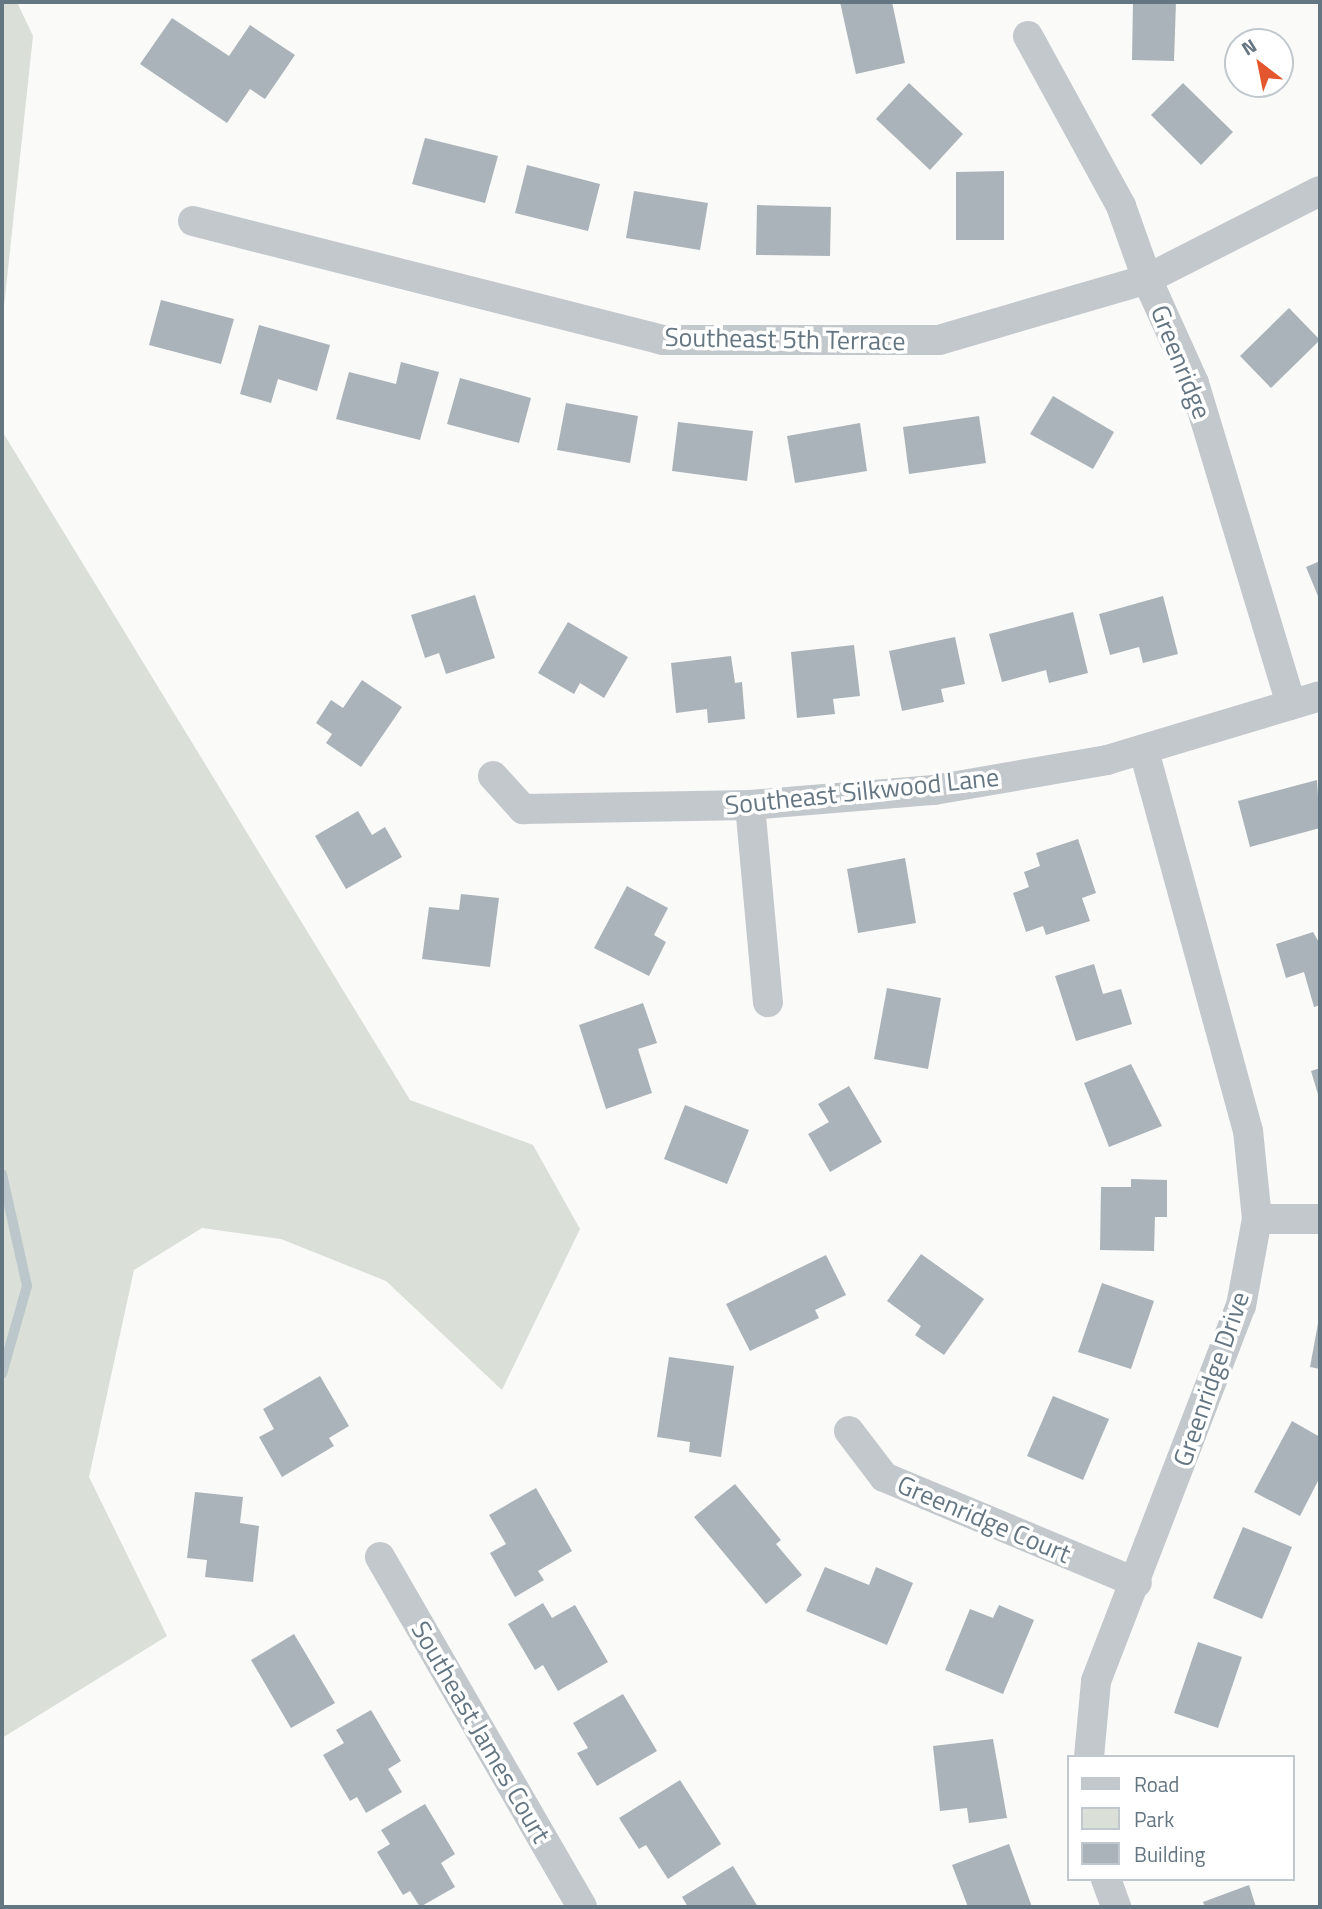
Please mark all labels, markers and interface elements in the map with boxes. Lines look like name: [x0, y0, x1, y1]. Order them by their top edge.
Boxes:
north arrow: [1224, 28, 1294, 98]
text: N: [1235, 31, 1262, 62]
street label: Greenridge: [1144, 301, 1218, 423]
street label: Southeast 5th Terrace: [664, 321, 906, 357]
street label: Southeast Silkwood Lane: [724, 761, 1000, 821]
street label: Greenridge Drive: [1167, 1288, 1255, 1470]
street label: Greenridge Court: [893, 1468, 1075, 1570]
street label: Southeast James Court: [405, 1616, 557, 1848]
legend: [1066, 1755, 1294, 1881]
text: Road: [1134, 1768, 1179, 1800]
text: Park: [1134, 1803, 1174, 1835]
text: Building: [1134, 1838, 1205, 1870]

